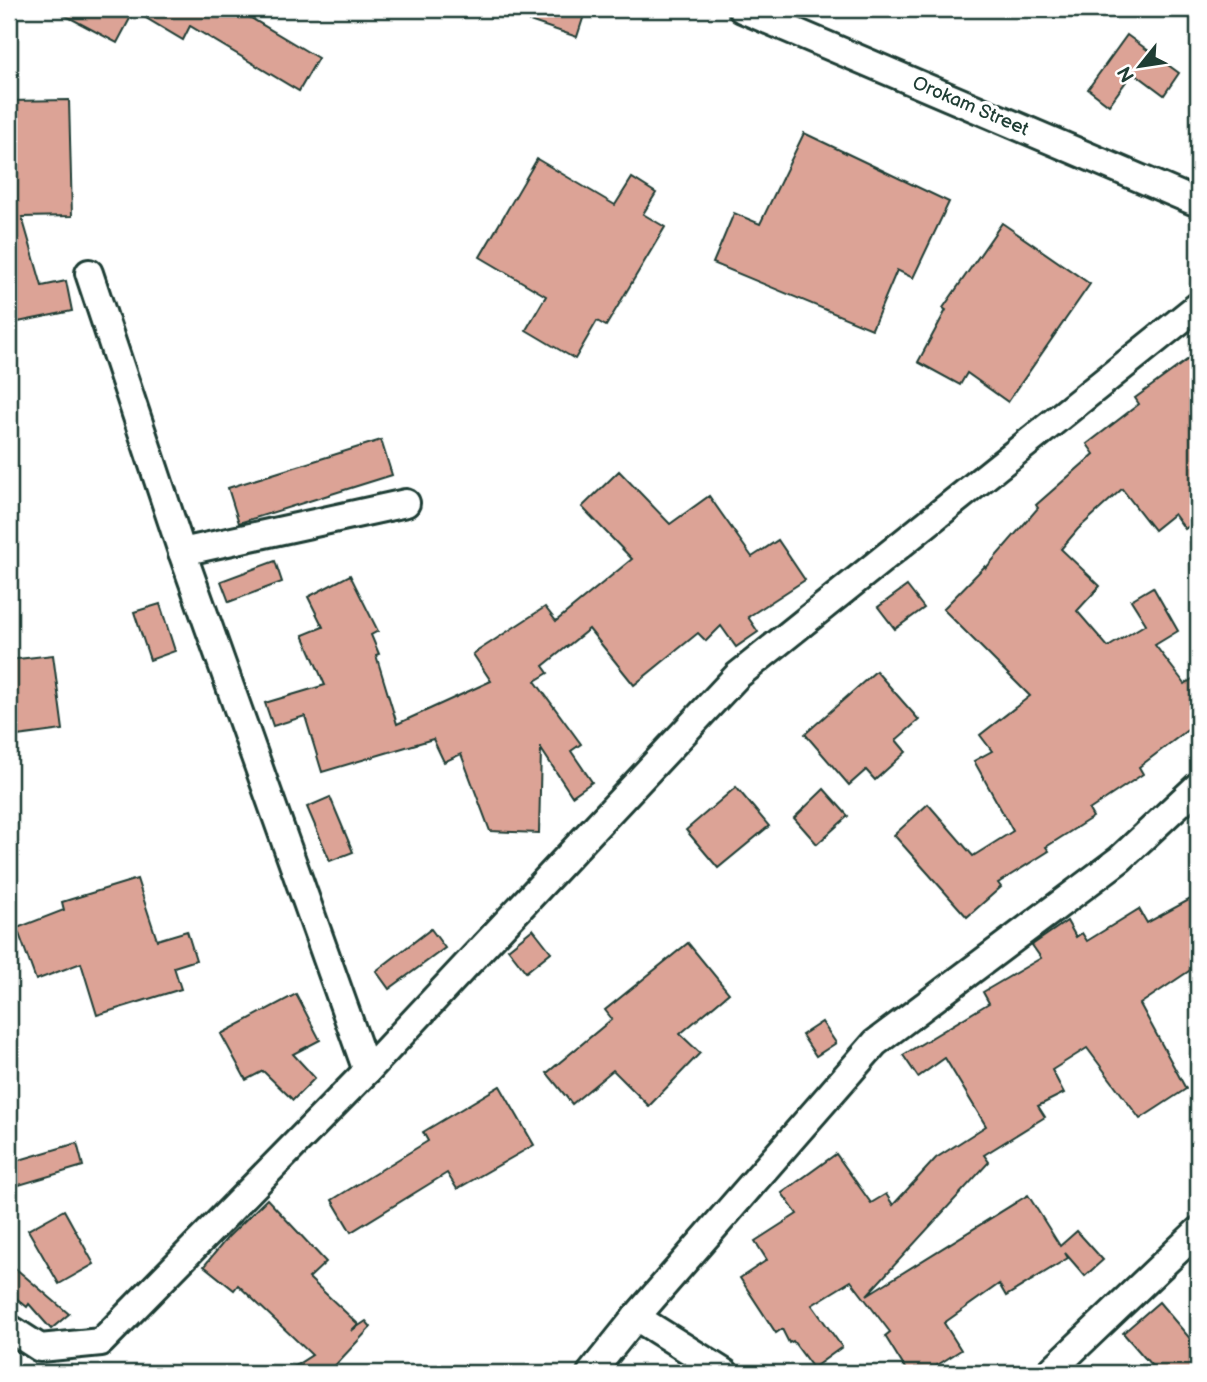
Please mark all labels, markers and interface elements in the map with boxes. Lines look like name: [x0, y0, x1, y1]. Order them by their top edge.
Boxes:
north arrow: [1106, 32, 1176, 102]
text: N: [1113, 62, 1140, 86]
street label: Orokam Street: [909, 72, 1032, 141]

